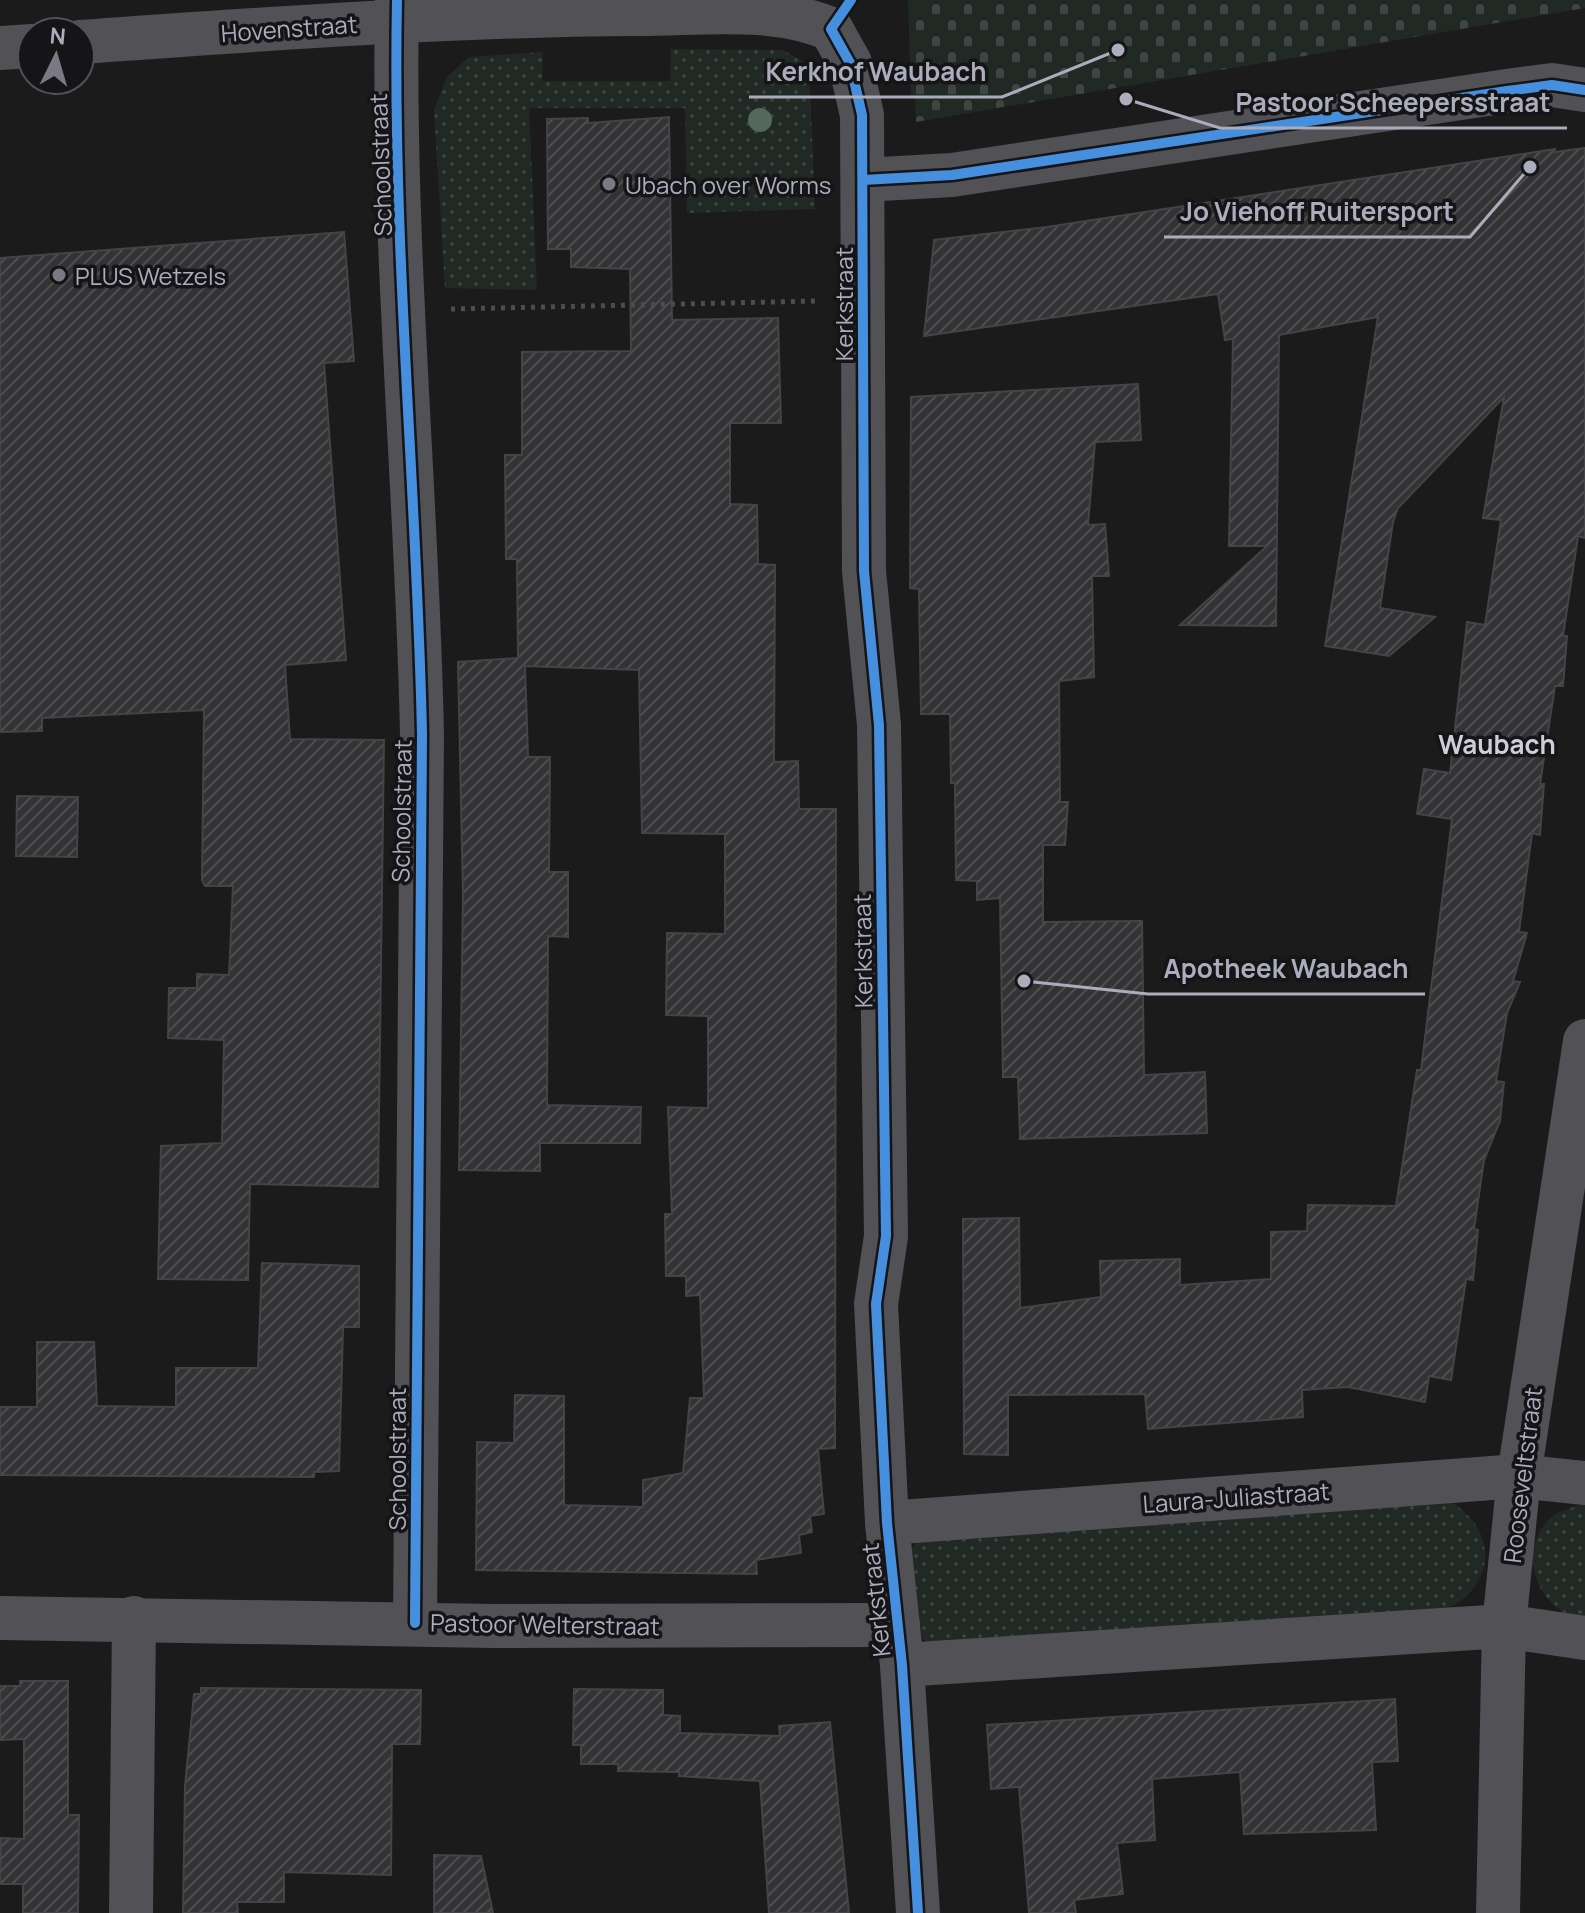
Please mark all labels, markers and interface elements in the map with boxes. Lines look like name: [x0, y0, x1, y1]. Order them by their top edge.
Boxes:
street label: Hovenstraat: [220, 7, 358, 49]
north arrow: [16, 16, 96, 96]
text: N: [49, 20, 67, 52]
callout: Kerkhof Waubach: [749, 47, 1002, 97]
text: Kerkhof Waubach: [766, 53, 986, 89]
callout: Pastoor Scheepersstraat: [1220, 78, 1567, 128]
text: Pastoor Scheepersstraat: [1236, 84, 1551, 120]
street label: Schoolstraat: [361, 93, 399, 237]
place label: Ubach over Worms: [625, 168, 831, 201]
marker: Ubach over Worms: [600, 175, 618, 193]
callout: Jo Viehoff Ruitersport: [1164, 187, 1470, 237]
text: Jo Viehoff Ruitersport: [1180, 193, 1454, 229]
street label: Kerkstraat: [827, 247, 860, 361]
place label: PLUS Wetzels: [75, 259, 226, 292]
marker: PLUS Wetzels: [50, 266, 68, 284]
district label: Waubach: [1438, 726, 1556, 762]
street label: Schoolstraat: [383, 739, 419, 883]
street label: Kerkstraat: [845, 894, 879, 1008]
callout: Apotheek Waubach: [1148, 944, 1425, 994]
text: Apotheek Waubach: [1163, 950, 1409, 986]
street label: Rooseveltstraat: [1495, 1385, 1549, 1565]
street label: Schoolstraat: [380, 1388, 413, 1531]
street label: Laura-Juliastraat: [1141, 1474, 1331, 1520]
street label: Kerkstraat: [853, 1541, 897, 1659]
street label: Pastoor Welterstraat: [430, 1605, 660, 1643]

